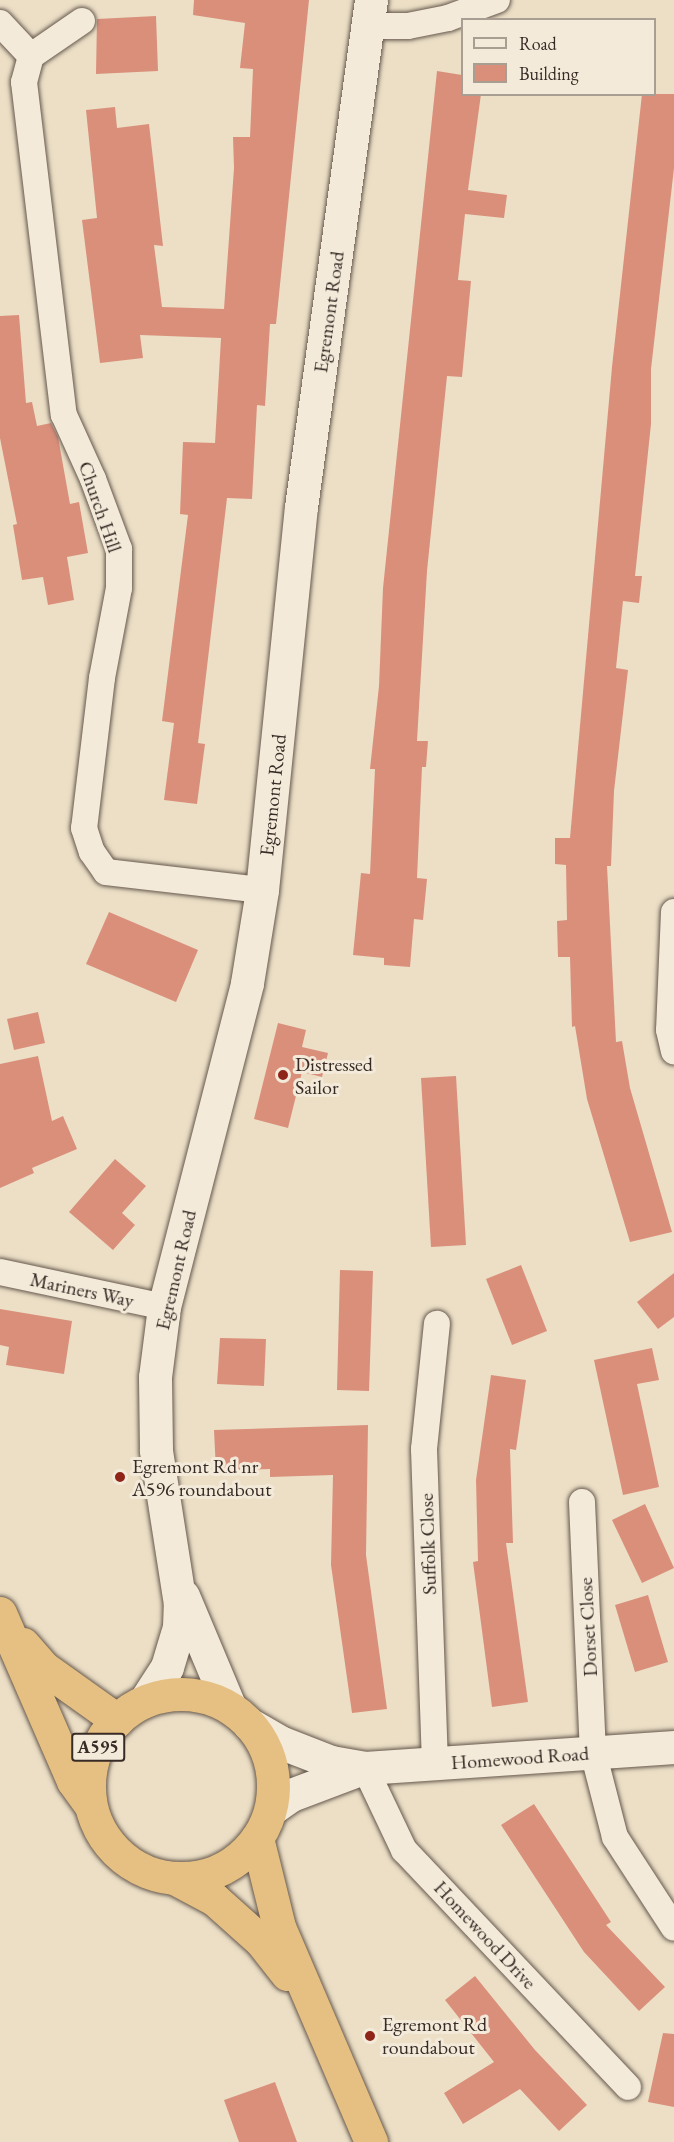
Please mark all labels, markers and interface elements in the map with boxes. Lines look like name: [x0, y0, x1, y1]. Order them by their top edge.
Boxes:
legend: [461, 18, 656, 96]
text: Road: [519, 32, 557, 55]
text: Building: [519, 62, 579, 85]
street label: Egremont Road: [309, 250, 349, 374]
street label: Church Hill: [73, 458, 127, 556]
street label: Egremont Road: [255, 733, 291, 857]
place label: Distressed Sailor: [295, 1052, 373, 1099]
marker: Distressed Sailor: [276, 1068, 290, 1082]
street label: Egremont Road: [151, 1208, 201, 1332]
street label: Mariners Way: [28, 1267, 136, 1313]
place label: Egremont Rd nr A596 roundabout: [132, 1454, 271, 1501]
marker: Egremont Rd nr A596 roundabout: [113, 1470, 127, 1484]
street label: Suffolk Close: [414, 1493, 442, 1595]
street label: Dorset Close: [573, 1577, 603, 1677]
road number: A595: [71, 1732, 125, 1762]
street label: Homewood Road: [450, 1741, 590, 1775]
street label: Homewood Drive: [429, 1876, 541, 1994]
place label: Egremont Rd roundabout: [382, 2012, 487, 2059]
marker: Egremont Rd roundabout: [363, 2029, 377, 2043]

